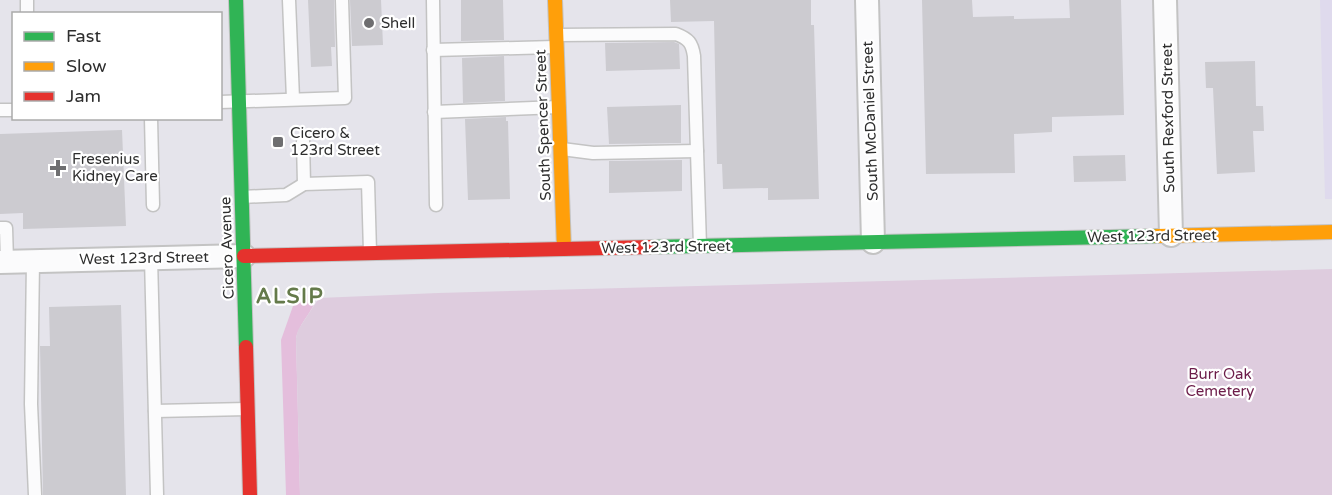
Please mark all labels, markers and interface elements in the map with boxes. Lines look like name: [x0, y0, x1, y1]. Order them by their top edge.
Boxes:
legend: [12, 12, 222, 120]
place label: Shell: [381, 14, 415, 32]
marker: Shell: [362, 16, 376, 30]
text: Fast: [66, 25, 101, 47]
street label: South McDaniel Street: [858, 40, 882, 201]
street label: South Rexford Street: [1158, 43, 1178, 193]
street label: South Spencer Street: [531, 49, 555, 201]
text: Slow: [66, 55, 107, 77]
text: Jam: [66, 85, 101, 107]
place label: Cicero & 123rd Street: [290, 124, 380, 159]
marker: Cicero & 123rd Street: [271, 135, 285, 149]
place label: Fresenius Kidney Care: [72, 150, 158, 185]
marker: Fresenius Kidney Care: [49, 159, 67, 177]
street label: Cicero Avenue: [216, 196, 238, 300]
street label: West 123rd Street: [1087, 226, 1217, 246]
street label: West 123rd Street: [601, 237, 731, 257]
street label: West 123rd Street: [79, 248, 209, 268]
district label: ALSIP: [256, 284, 324, 309]
park label: Burr Oak Cemetery: [1186, 365, 1254, 400]

